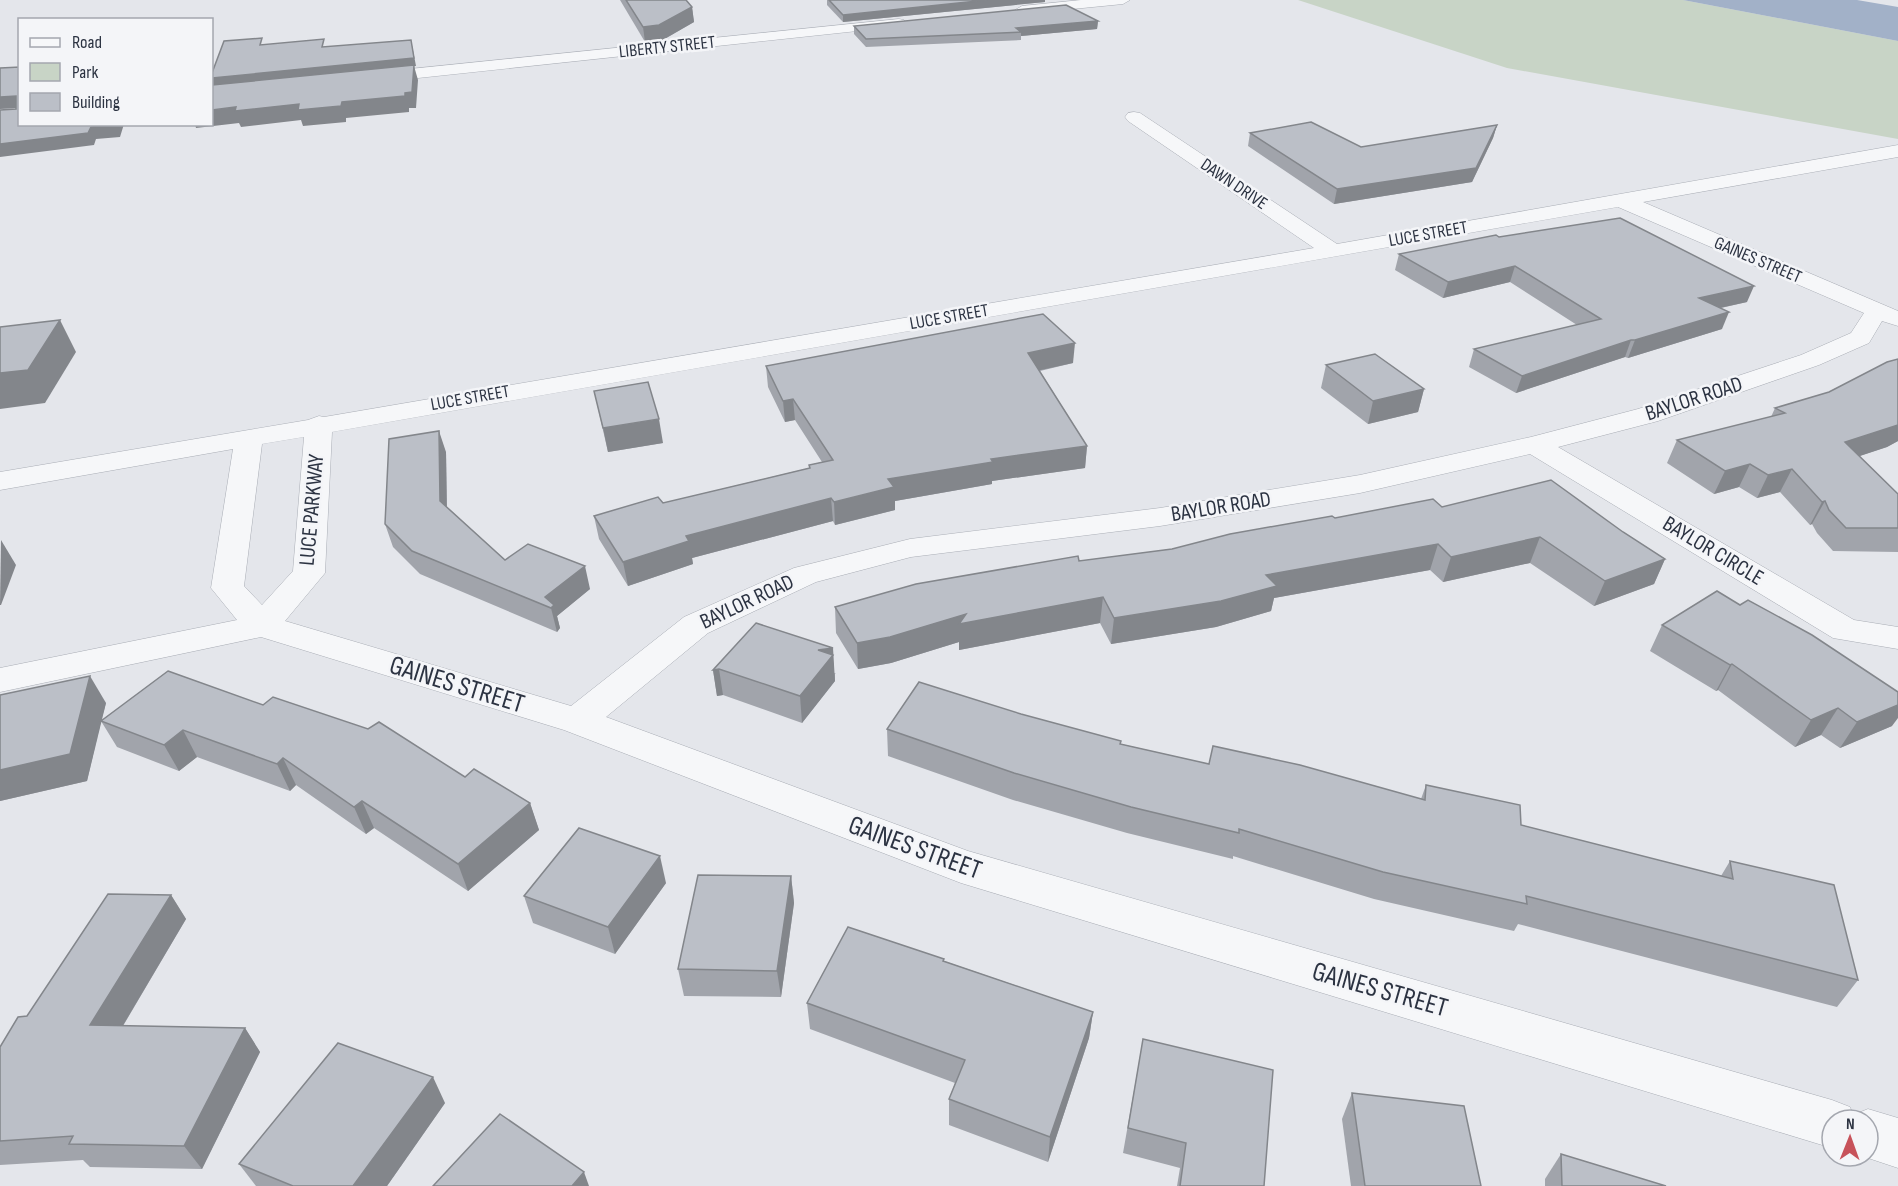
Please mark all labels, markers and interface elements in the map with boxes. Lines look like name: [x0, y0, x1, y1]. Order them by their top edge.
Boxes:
legend: [18, 18, 213, 126]
street label: LIBERTY STREET: [618, 31, 716, 63]
text: Road: [72, 32, 102, 53]
text: Park: [72, 62, 98, 83]
text: Building: [72, 92, 120, 113]
street label: DAWN DRIVE: [1197, 154, 1271, 214]
street label: LUCE STREET: [1387, 217, 1469, 251]
street label: GAINES STREET: [1711, 232, 1805, 288]
street label: LUCE STREET: [908, 300, 990, 334]
street label: BAYLOR ROAD: [1642, 371, 1746, 427]
street label: LUCE STREET: [429, 381, 511, 415]
street label: LUCE PARKWAY: [294, 453, 330, 567]
street label: BAYLOR ROAD: [1169, 486, 1273, 528]
street label: BAYLOR CIRCLE: [1658, 510, 1768, 592]
street label: BAYLOR ROAD: [696, 568, 798, 636]
street label: GAINES STREET: [386, 649, 528, 721]
street label: GAINES STREET: [844, 809, 986, 887]
street label: GAINES STREET: [1309, 955, 1451, 1025]
north arrow: [1820, 1108, 1880, 1168]
text: N: [1846, 1115, 1855, 1134]

